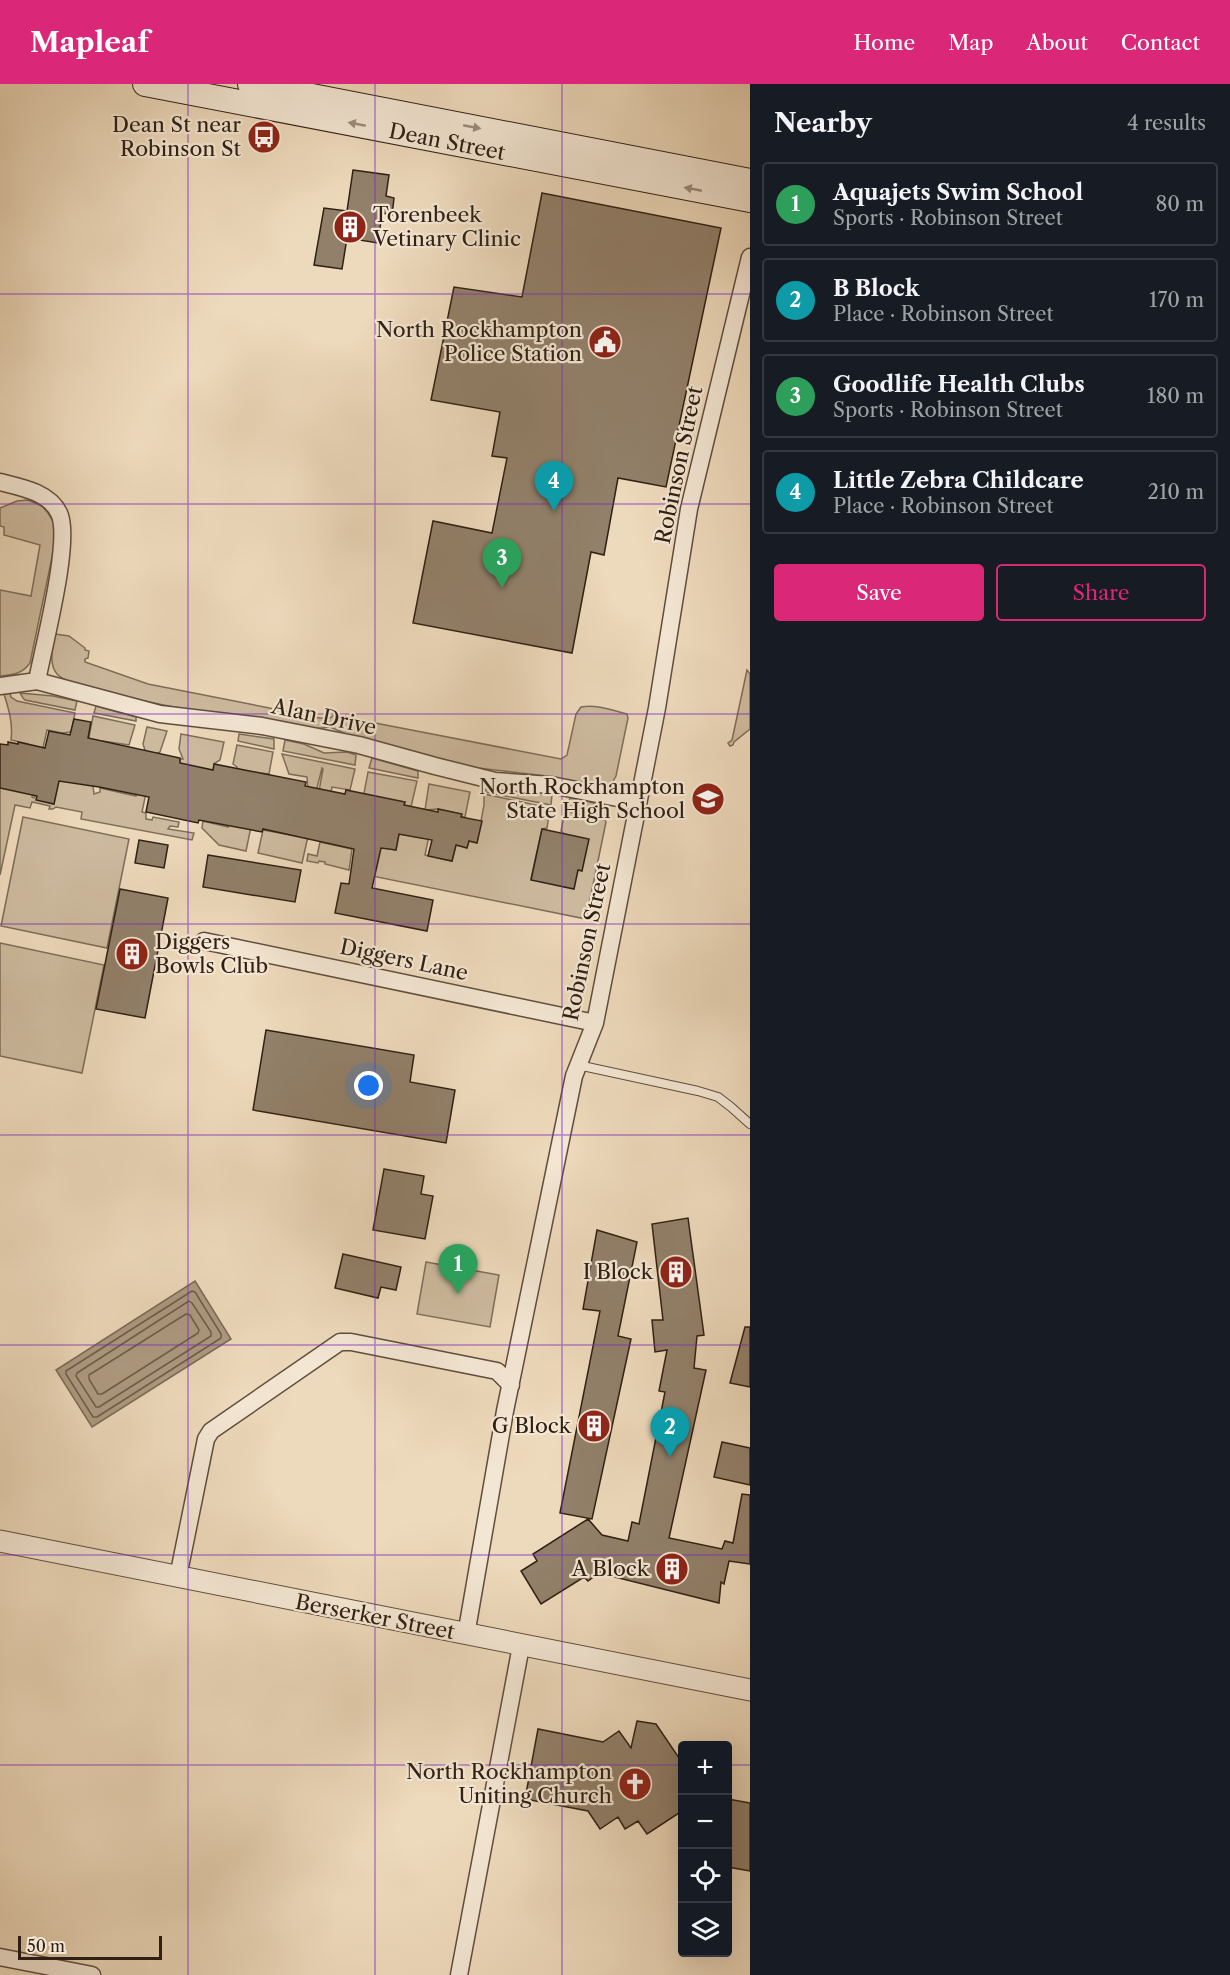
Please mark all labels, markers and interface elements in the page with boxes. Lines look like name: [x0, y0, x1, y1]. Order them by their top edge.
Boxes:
text: Mapleaf: [30, 25, 149, 59]
text: Home: [854, 30, 915, 55]
text: Map: [948, 30, 993, 55]
text: About: [1026, 30, 1088, 55]
text: Contact: [1121, 30, 1200, 55]
text: Nearby: [774, 107, 872, 139]
text: 4 results: [1127, 111, 1206, 135]
place label: Dean St near Robinson St: [112, 112, 242, 161]
street label: Dean Street: [387, 118, 508, 165]
bus stop icon: Dean St near Robinson St: [246, 119, 282, 155]
one-way arrow: [347, 119, 366, 128]
one-way arrow: [463, 123, 482, 132]
text: Aquajets Swim School: [833, 179, 1083, 206]
one-way arrow: [683, 184, 702, 193]
text: 1: [791, 192, 800, 216]
text: 80 m: [1156, 192, 1204, 216]
place label: Torenbeek Vetinary Clinic: [372, 202, 521, 251]
text: Sports · Robinson Street: [833, 206, 1063, 230]
building icon: Torenbeek Vetinary Clinic: [332, 209, 368, 245]
text: B Block: [833, 275, 919, 302]
text: 2: [790, 288, 801, 312]
text: 170 m: [1149, 288, 1204, 312]
text: Place · Robinson Street: [833, 302, 1054, 326]
place label: North Rockhampton Police Station: [376, 317, 582, 366]
public building icon: North Rockhampton Police Station: [587, 324, 623, 360]
text: Goodlife Health Clubs: [833, 371, 1085, 398]
street label: Robinson Street: [650, 383, 708, 546]
text: 3: [790, 384, 801, 408]
text: 180 m: [1147, 384, 1204, 408]
text: Sports · Robinson Street: [833, 398, 1063, 422]
pin: 4: [534, 462, 574, 511]
text: Little Zebra Childcare: [833, 467, 1084, 494]
text: 4: [790, 480, 801, 504]
text: 210 m: [1147, 480, 1204, 504]
text: Place · Robinson Street: [833, 494, 1054, 518]
pin: 3: [482, 538, 522, 588]
button: Save: [774, 564, 984, 621]
button: Share: [996, 564, 1206, 621]
street label: Alan Drive: [269, 693, 379, 740]
place label: North Rockhampton State High School: [479, 774, 685, 823]
school or university icon: North Rockhampton State High School: [690, 781, 726, 817]
street label: Robinson Street: [558, 860, 616, 1023]
place label: Diggers Bowls Club: [155, 929, 268, 978]
street label: Diggers Lane: [338, 934, 471, 985]
building icon: Diggers Bowls Club: [114, 936, 150, 972]
your location: [354, 1071, 383, 1100]
pin: 1: [438, 1244, 478, 1294]
building icon: I Block: [658, 1254, 694, 1290]
place label: I Block: [583, 1259, 654, 1284]
building icon: G Block: [576, 1408, 612, 1444]
pin: 2: [650, 1408, 690, 1457]
place label: G Block: [492, 1413, 572, 1438]
building icon: A Block: [654, 1551, 690, 1587]
place label: A Block: [571, 1556, 650, 1581]
street label: Berserker Street: [293, 1589, 457, 1644]
map controls: [678, 1741, 732, 1957]
button: +: [678, 1741, 732, 1795]
place label: North Rockhampton Uniting Church: [406, 1759, 612, 1808]
church icon: North Rockhampton Uniting Church: [617, 1766, 653, 1802]
button: −: [678, 1795, 732, 1849]
button: locate: [678, 1849, 732, 1903]
button: layers: [678, 1903, 732, 1957]
scale bar: [18, 1933, 162, 1960]
text: 50 m: [27, 1936, 65, 1956]

